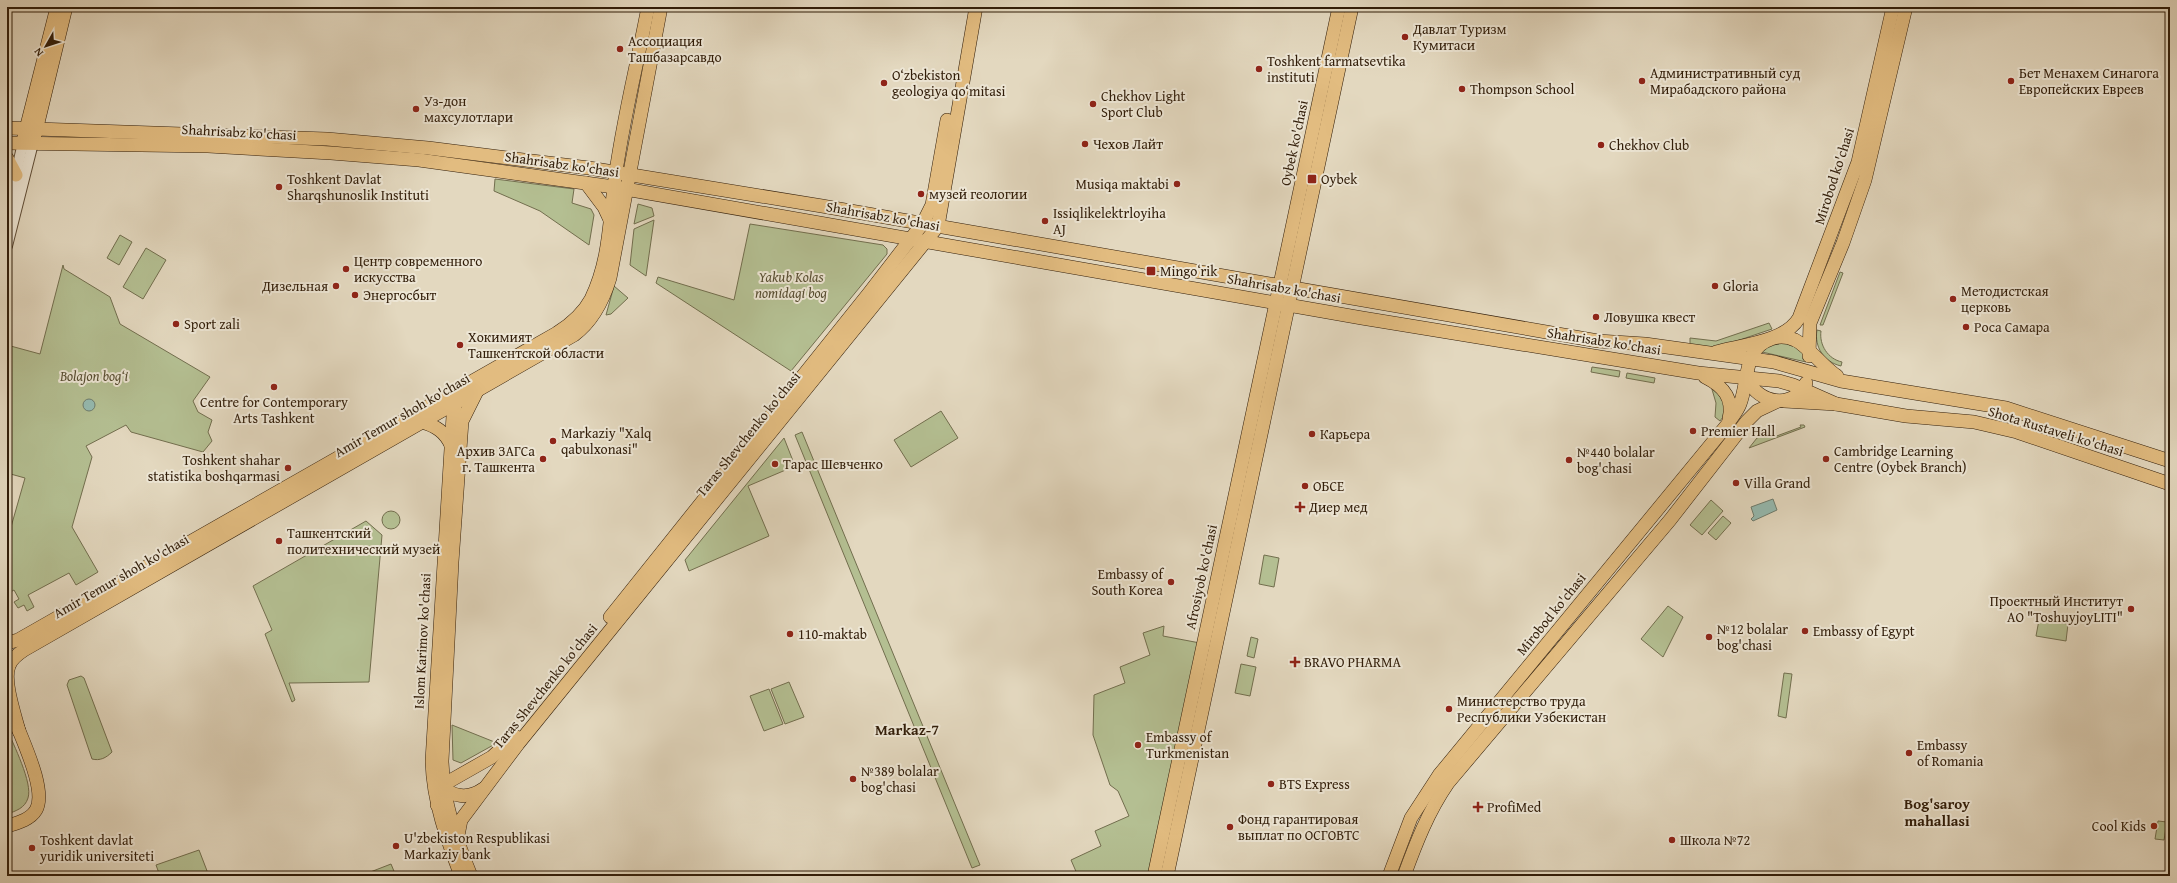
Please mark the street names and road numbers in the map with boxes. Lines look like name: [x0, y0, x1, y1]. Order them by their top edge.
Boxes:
street label: Oybek ko'chasi: [1275, 98, 1313, 188]
street label: Shahrisabz ko'chasi: [181, 119, 297, 145]
street label: Mirobod ko'chasi: [1809, 125, 1859, 227]
street label: Shahrisabz ko'chasi: [504, 146, 620, 182]
street label: Shahrisabz ko'chasi: [825, 196, 941, 236]
street label: Shahrisabz ko'chasi: [1226, 268, 1342, 308]
street label: Shahrisabz ko'chasi: [1546, 322, 1662, 360]
street label: Taras Shevchenko ko'chasi: [691, 367, 805, 501]
street label: Amir Temur shoh ko'chasi: [331, 368, 474, 462]
street label: Shota Rustaveli ko'chasi: [1986, 401, 2126, 461]
street label: Afrosiyob ko'chasi: [1180, 523, 1222, 631]
street label: Amir Temur shoh ko'chasi: [50, 529, 193, 623]
street label: Mirobod ko'chasi: [1512, 569, 1590, 659]
street label: Islom Karimov ko'chasi: [408, 573, 436, 709]
street label: Taras Shevchenko ko'chasi: [488, 619, 602, 753]

